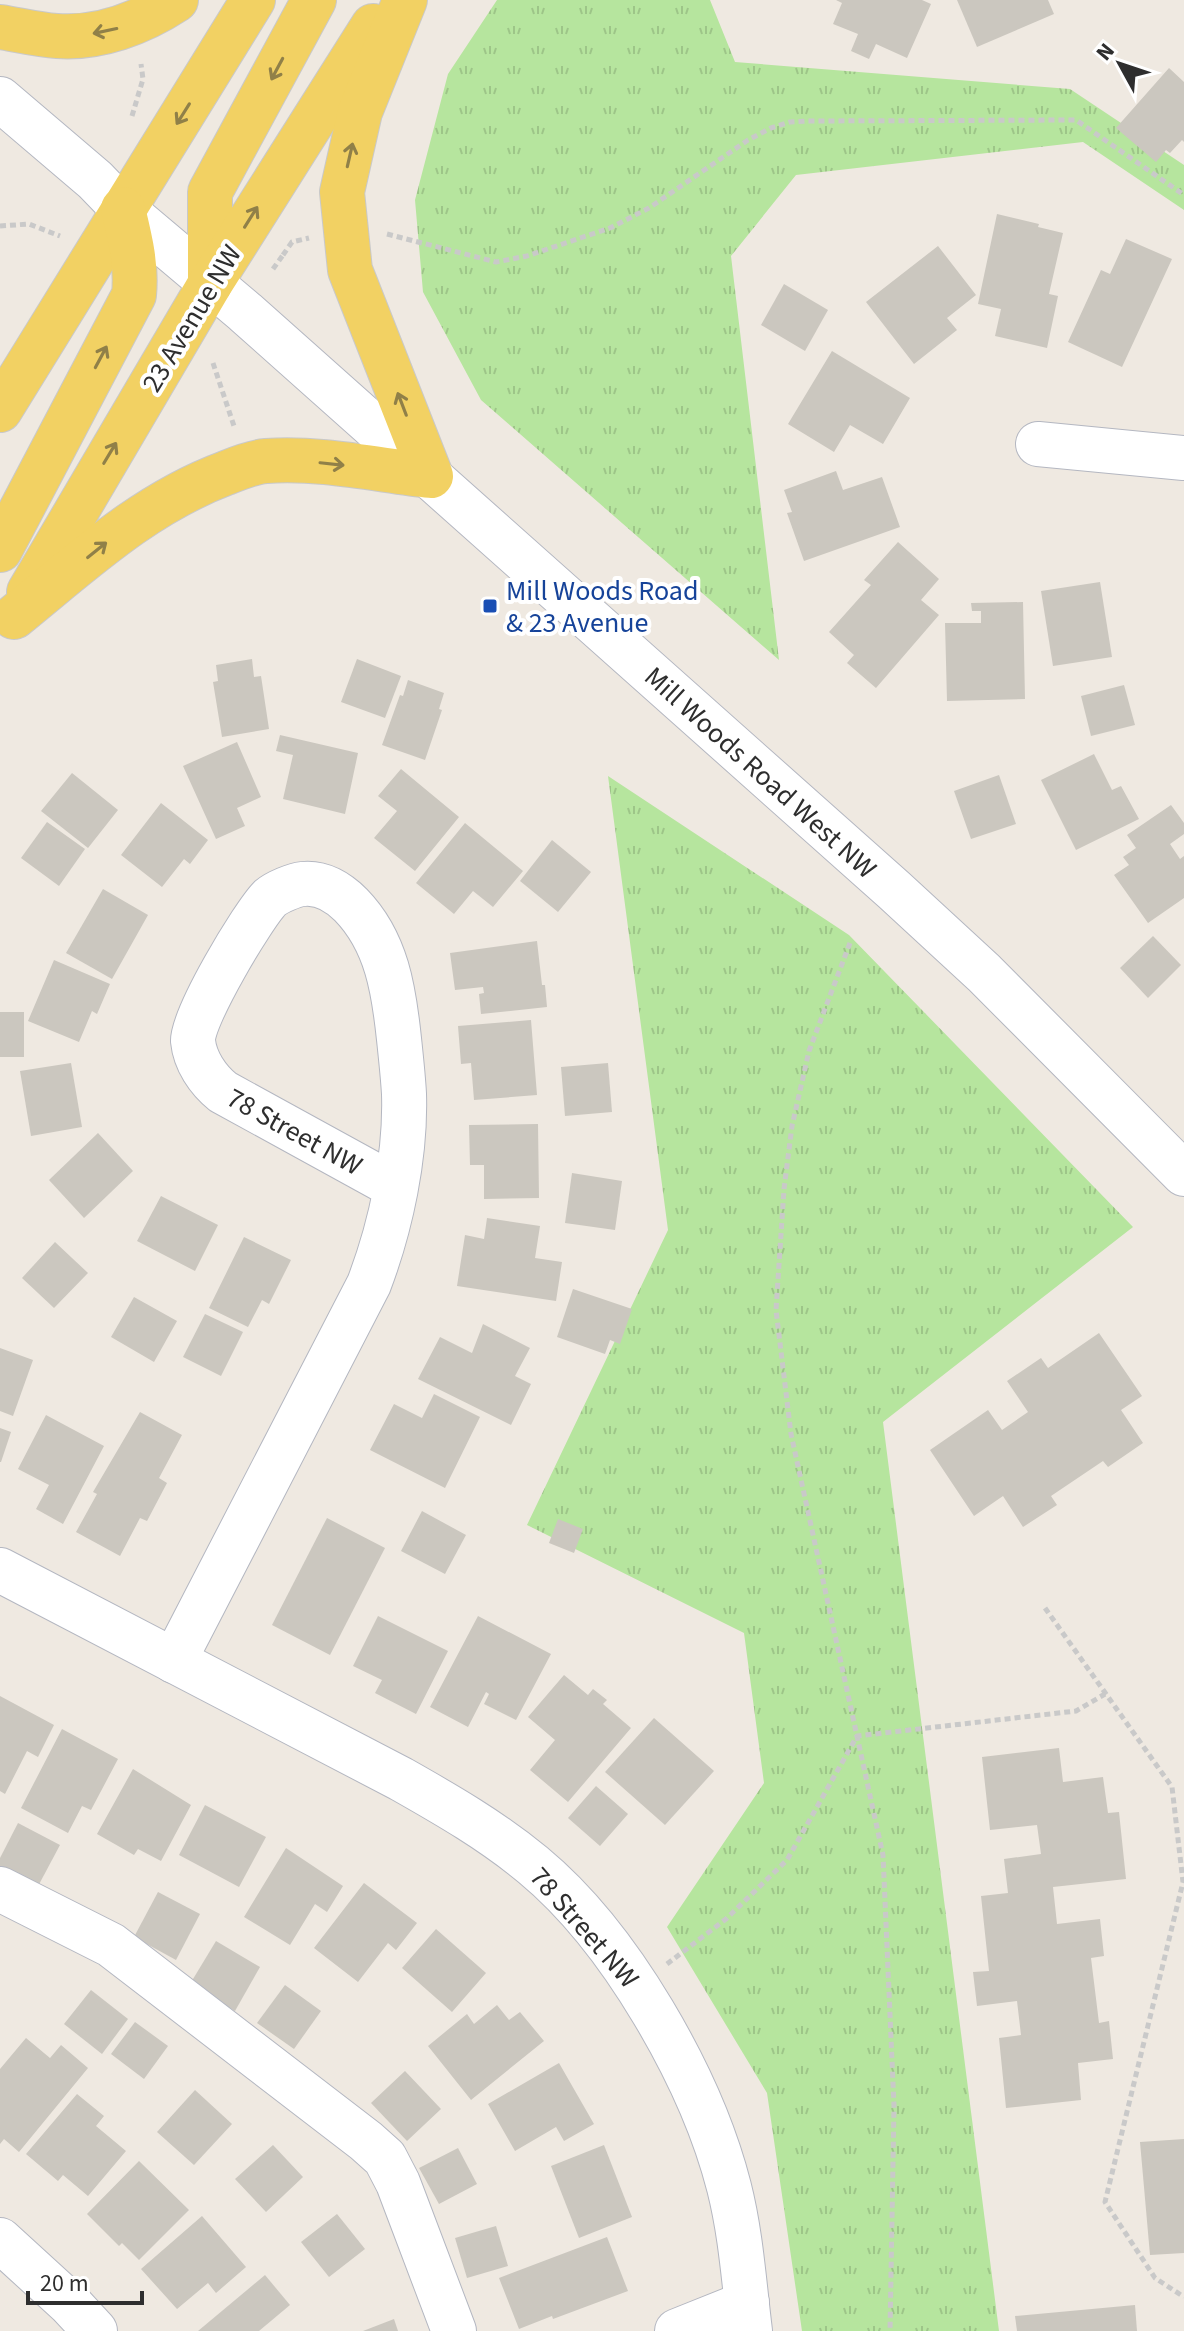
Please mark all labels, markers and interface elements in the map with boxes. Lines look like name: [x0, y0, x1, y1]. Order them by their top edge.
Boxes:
one-way arrow: [93, 24, 119, 39]
north arrow: [1080, 24, 1160, 104]
text: N: [1088, 36, 1122, 68]
one-way arrow: [269, 56, 284, 80]
one-way arrow: [175, 102, 191, 125]
one-way arrow: [343, 143, 358, 169]
one-way arrow: [244, 206, 260, 229]
street label: 23 Avenue NW: [132, 237, 252, 400]
one-way arrow: [94, 345, 110, 369]
one-way arrow: [394, 392, 408, 417]
one-way arrow: [103, 442, 119, 465]
one-way arrow: [318, 456, 345, 471]
one-way arrow: [86, 542, 107, 560]
place label: Mill Woods Road & 23 Avenue: [506, 571, 698, 643]
marker: Mill Woods Road & 23 Avenue: [481, 597, 499, 615]
street label: Mill Woods Road West NW: [635, 657, 885, 888]
street label: 78 Street NW: [220, 1078, 370, 1186]
street label: 78 Street NW: [520, 1858, 648, 1997]
scale bar: [28, 2255, 142, 2305]
text: 20 m: [40, 2266, 89, 2301]

